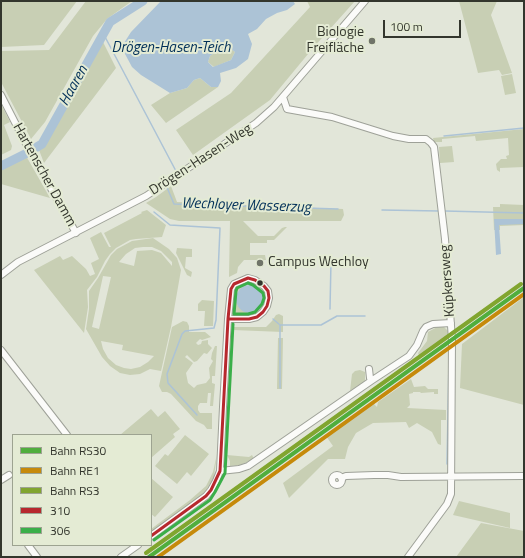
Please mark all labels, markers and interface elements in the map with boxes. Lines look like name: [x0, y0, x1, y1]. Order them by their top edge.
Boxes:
scale bar: [385, 12, 463, 38]
text: 100 m: [390, 17, 423, 36]
place label: Biologie Freifläche: [307, 25, 364, 58]
marker: Biologie Freifläche: [367, 36, 377, 46]
water label: Drögen-Hasen-Teich: [112, 39, 230, 57]
water label: Haaren: [56, 63, 92, 109]
street label: Hartenscher Damm: [9, 120, 79, 230]
street label: Drögen-Hasen-Weg: [147, 121, 255, 199]
water label: Wechloyer Wasserzug: [181, 195, 311, 217]
street label: Küpkersweg: [437, 244, 459, 318]
place label: Campus Wechloy: [268, 255, 369, 271]
marker: Campus Wechloy: [255, 258, 265, 268]
unlabelled marker: [255, 278, 265, 288]
legend: [12, 434, 152, 546]
text: Bahn RS30: [50, 441, 106, 460]
text: Bahn RE1: [50, 461, 100, 480]
text: Bahn RS3: [50, 481, 100, 500]
text: 310: [50, 501, 70, 520]
text: 306: [50, 521, 70, 540]

